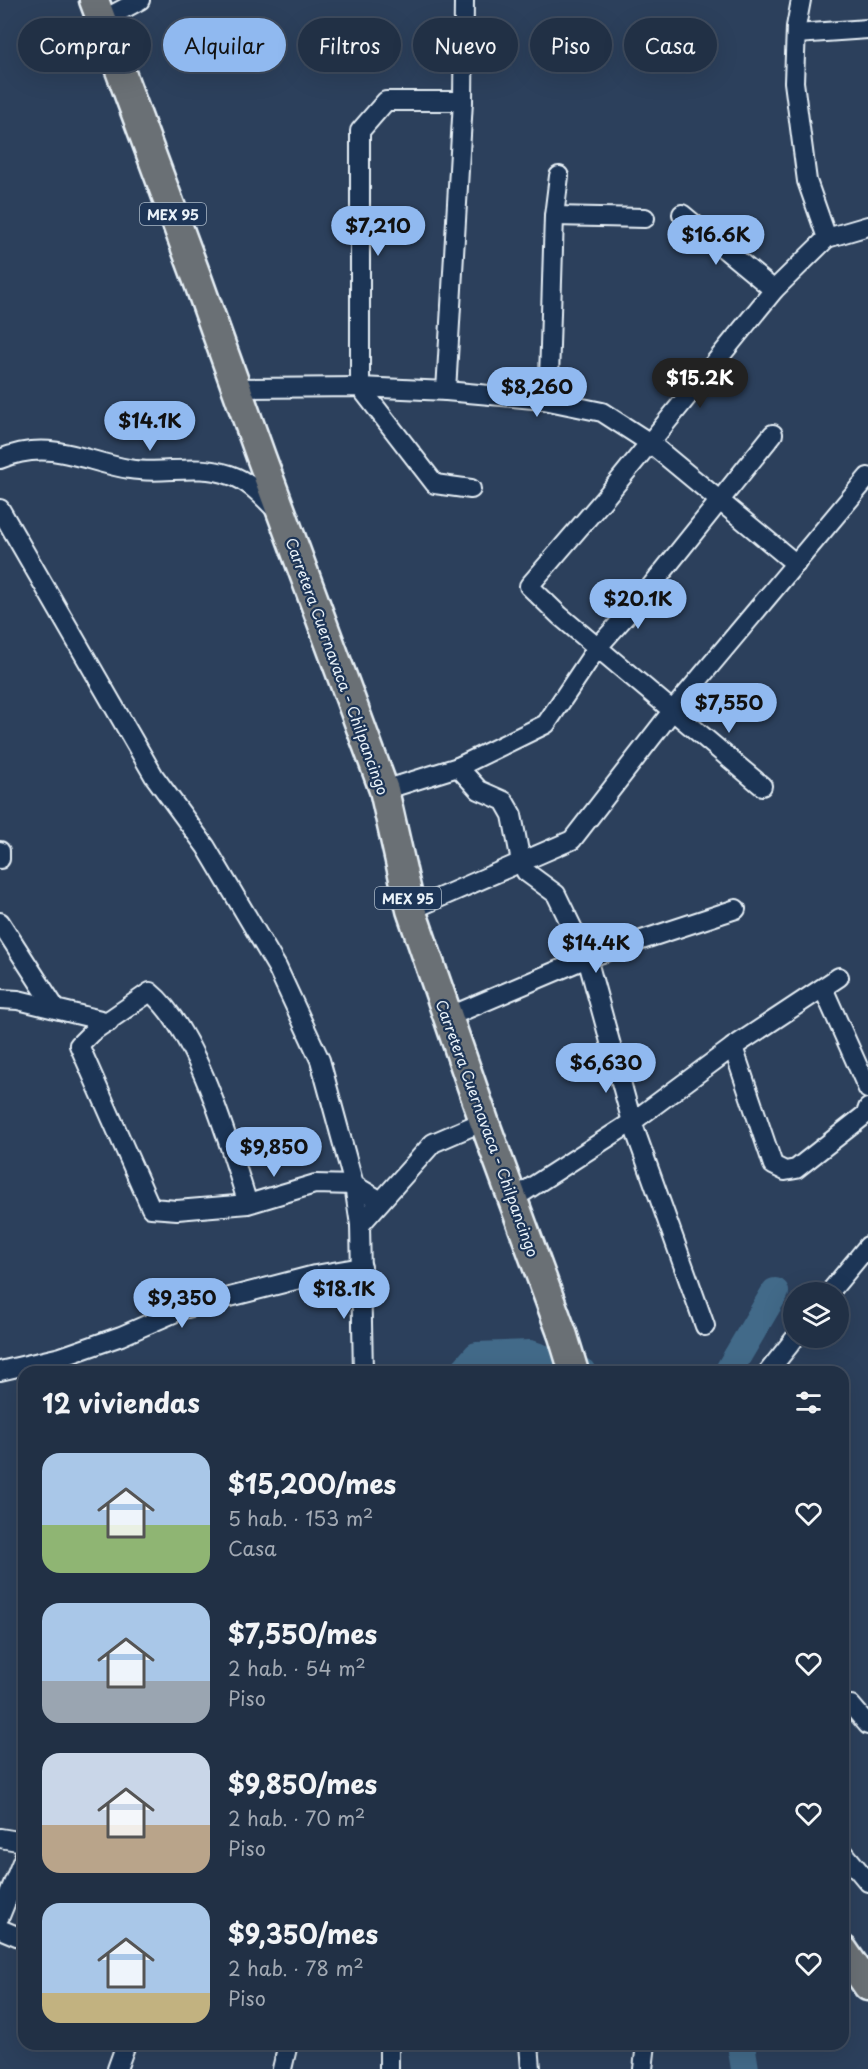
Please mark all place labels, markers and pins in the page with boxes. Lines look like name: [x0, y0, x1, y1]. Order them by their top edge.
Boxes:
pin: $7,210: [329, 206, 427, 257]
pin: $16.6K: [667, 215, 765, 266]
pin: $15.2K: [651, 358, 749, 409]
pin: $8,260: [488, 367, 586, 418]
pin: $14.1K: [101, 401, 199, 452]
pin: $20.1K: [589, 579, 687, 630]
pin: $7,550: [680, 683, 778, 734]
pin: $14.4K: [547, 923, 645, 974]
pin: $6,630: [557, 1043, 655, 1094]
pin: $9,850: [225, 1127, 323, 1178]
pin: $18.1K: [295, 1269, 393, 1320]
pin: $9,350: [133, 1278, 231, 1329]

